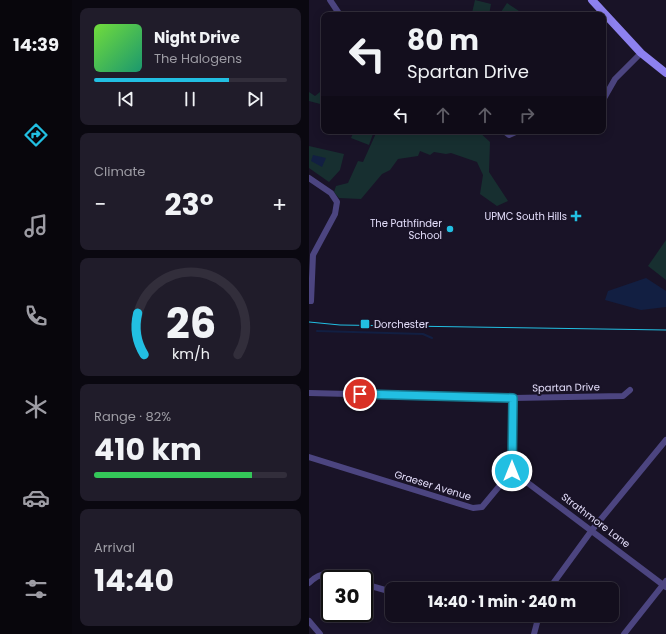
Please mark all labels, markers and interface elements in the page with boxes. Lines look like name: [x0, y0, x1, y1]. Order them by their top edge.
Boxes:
text: 80 m: [407, 21, 479, 60]
text: Night Drive: [154, 27, 240, 48]
icon: left: [341, 28, 393, 80]
text: 14:39: [13, 32, 59, 57]
text: The Halogens: [154, 49, 242, 68]
text: Spartan Drive: [407, 59, 529, 84]
icon: previous: [115, 88, 137, 110]
icon: pause: [179, 88, 201, 110]
icon: next: [244, 88, 266, 110]
icon: left: [390, 104, 412, 126]
icon: ahead: [432, 104, 454, 126]
icon: ahead: [474, 104, 496, 126]
icon: right: [516, 104, 538, 126]
icon: directions: [22, 121, 50, 149]
text: Climate: [94, 162, 145, 181]
text: 23°: [164, 183, 214, 226]
text: −: [94, 189, 106, 220]
text: +: [272, 189, 287, 220]
place label: UPMC South Hills: [485, 209, 567, 224]
marker: UPMC South Hills: [570, 210, 582, 222]
icon: music: [22, 212, 50, 240]
place label: The Pathfinder School: [370, 216, 442, 243]
marker: The Pathfinder School: [445, 224, 455, 234]
text: 26: [165, 294, 216, 353]
icon: phone: [22, 302, 50, 330]
place label: Dorchester: [374, 317, 429, 332]
marker: Dorchester: [359, 318, 371, 330]
text: km/h: [171, 344, 210, 364]
pin: [343, 377, 377, 411]
street label: Spartan Drive: [532, 379, 600, 396]
icon: arrive: [349, 383, 371, 405]
icon: climate: [22, 393, 50, 421]
text: Range · 82%: [94, 407, 171, 426]
text: 410 km: [94, 428, 202, 471]
position arrow: [491, 450, 533, 492]
street label: Graeser Avenue: [392, 467, 473, 504]
icon: car: [22, 484, 50, 512]
street label: Strathmore Lane: [558, 489, 633, 551]
text: Arrival: [94, 538, 135, 557]
text: 14:40: [94, 559, 174, 602]
speed limit sign: 30: [321, 570, 373, 622]
icon: filters: [22, 575, 50, 603]
text: 14:40 · 1 min · 240 m: [428, 591, 576, 612]

